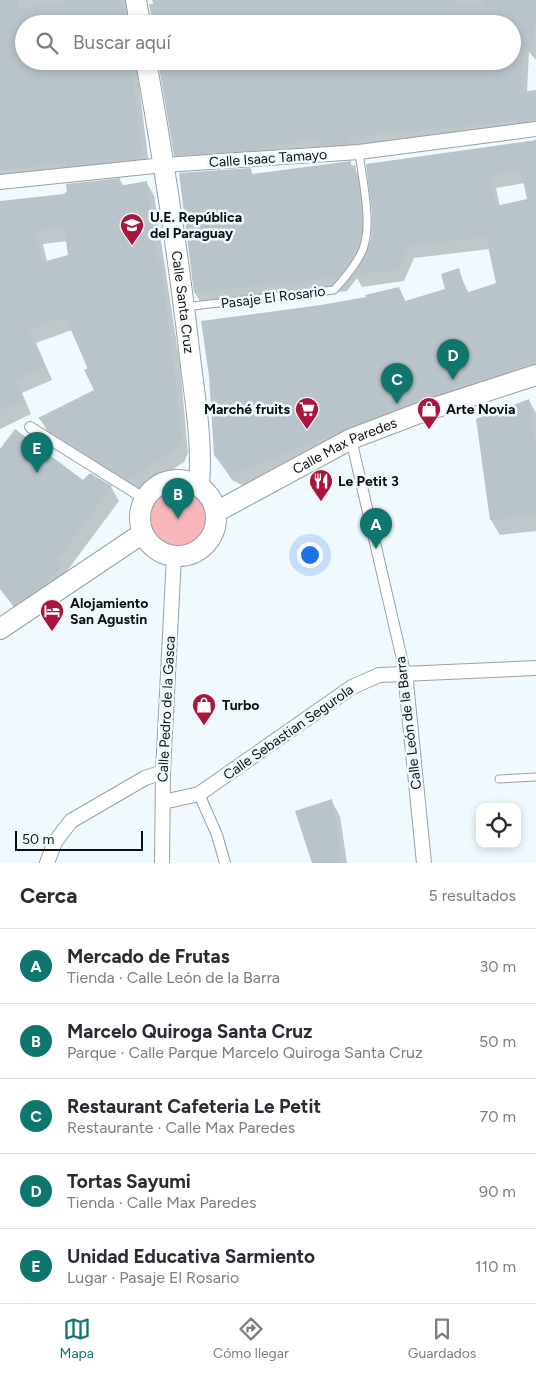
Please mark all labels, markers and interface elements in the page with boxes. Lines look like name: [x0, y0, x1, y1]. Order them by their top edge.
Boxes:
search box: [15, 15, 521, 70]
icon: search: [33, 29, 61, 57]
text: Buscar aquí: [73, 31, 171, 54]
street label: Calle Isaac Tamayo: [208, 146, 328, 171]
place label: U.E. República del Paraguay: [150, 209, 242, 242]
school or university icon: U.E. República del Paraguay: [119, 212, 145, 246]
street label: Calle Santa Cruz: [168, 250, 197, 355]
street label: Pasaje El Rosario: [220, 283, 326, 312]
pin: D: [437, 339, 469, 380]
pin: C: [381, 363, 413, 404]
supermarket icon: Marché fruits: [294, 396, 320, 430]
shop icon: Arte Novia: [416, 396, 442, 430]
place label: Marché fruits: [204, 401, 290, 418]
place label: Arte Novia: [446, 401, 515, 418]
street label: Calle Max Paredes: [290, 414, 399, 478]
pin: E: [21, 432, 53, 473]
restaurant icon: Le Petit 3: [308, 468, 334, 502]
place label: Le Petit 3: [338, 473, 399, 490]
pin: B: [162, 478, 194, 519]
pin: A: [360, 508, 392, 549]
your location: [297, 542, 323, 568]
place label: Alojamiento San Agustin: [70, 595, 148, 628]
hotel icon: Alojamiento San Agustin: [39, 598, 65, 632]
street label: Calle Pedro de la Gasca: [154, 635, 179, 783]
street label: Calle León de la Barra: [392, 655, 425, 791]
street label: Calle Sebastian Segurola: [220, 681, 357, 784]
shop icon: Turbo: [191, 692, 217, 726]
place label: Turbo: [222, 697, 259, 714]
map controls: [476, 803, 521, 848]
button: locate: [476, 803, 521, 848]
scale bar: [15, 828, 142, 851]
text: 50 m: [22, 831, 54, 848]
text: Cerca: [20, 883, 77, 908]
text: 5 resultados: [429, 886, 516, 905]
text: Mercado de Frutas: [67, 945, 230, 968]
text: A: [30, 957, 42, 976]
text: 30 m: [479, 957, 516, 976]
text: Tienda · Calle León de la Barra: [67, 968, 280, 987]
text: Marcelo Quiroga Santa Cruz: [67, 1020, 312, 1043]
text: B: [31, 1032, 41, 1051]
text: 50 m: [479, 1032, 516, 1051]
text: Parque · Calle Parque Marcelo Quiroga Santa Cruz: [67, 1043, 423, 1062]
text: Restaurant Cafeteria Le Petit: [67, 1095, 321, 1118]
text: C: [30, 1107, 42, 1126]
text: 70 m: [480, 1107, 516, 1126]
text: Restaurante · Calle Max Paredes: [67, 1118, 295, 1137]
text: Tortas Sayumi: [67, 1170, 191, 1193]
text: D: [30, 1182, 42, 1201]
text: 90 m: [479, 1182, 516, 1201]
text: Tienda · Calle Max Paredes: [67, 1193, 256, 1212]
text: Unidad Educativa Sarmiento: [67, 1245, 315, 1268]
text: E: [31, 1257, 41, 1276]
text: 110 m: [475, 1257, 516, 1276]
text: Lugar · Pasaje El Rosario: [67, 1268, 239, 1287]
tab: Mapa: [60, 1315, 94, 1362]
tab: Cómo llegar: [213, 1315, 289, 1362]
tab: Guardados: [408, 1315, 476, 1362]

